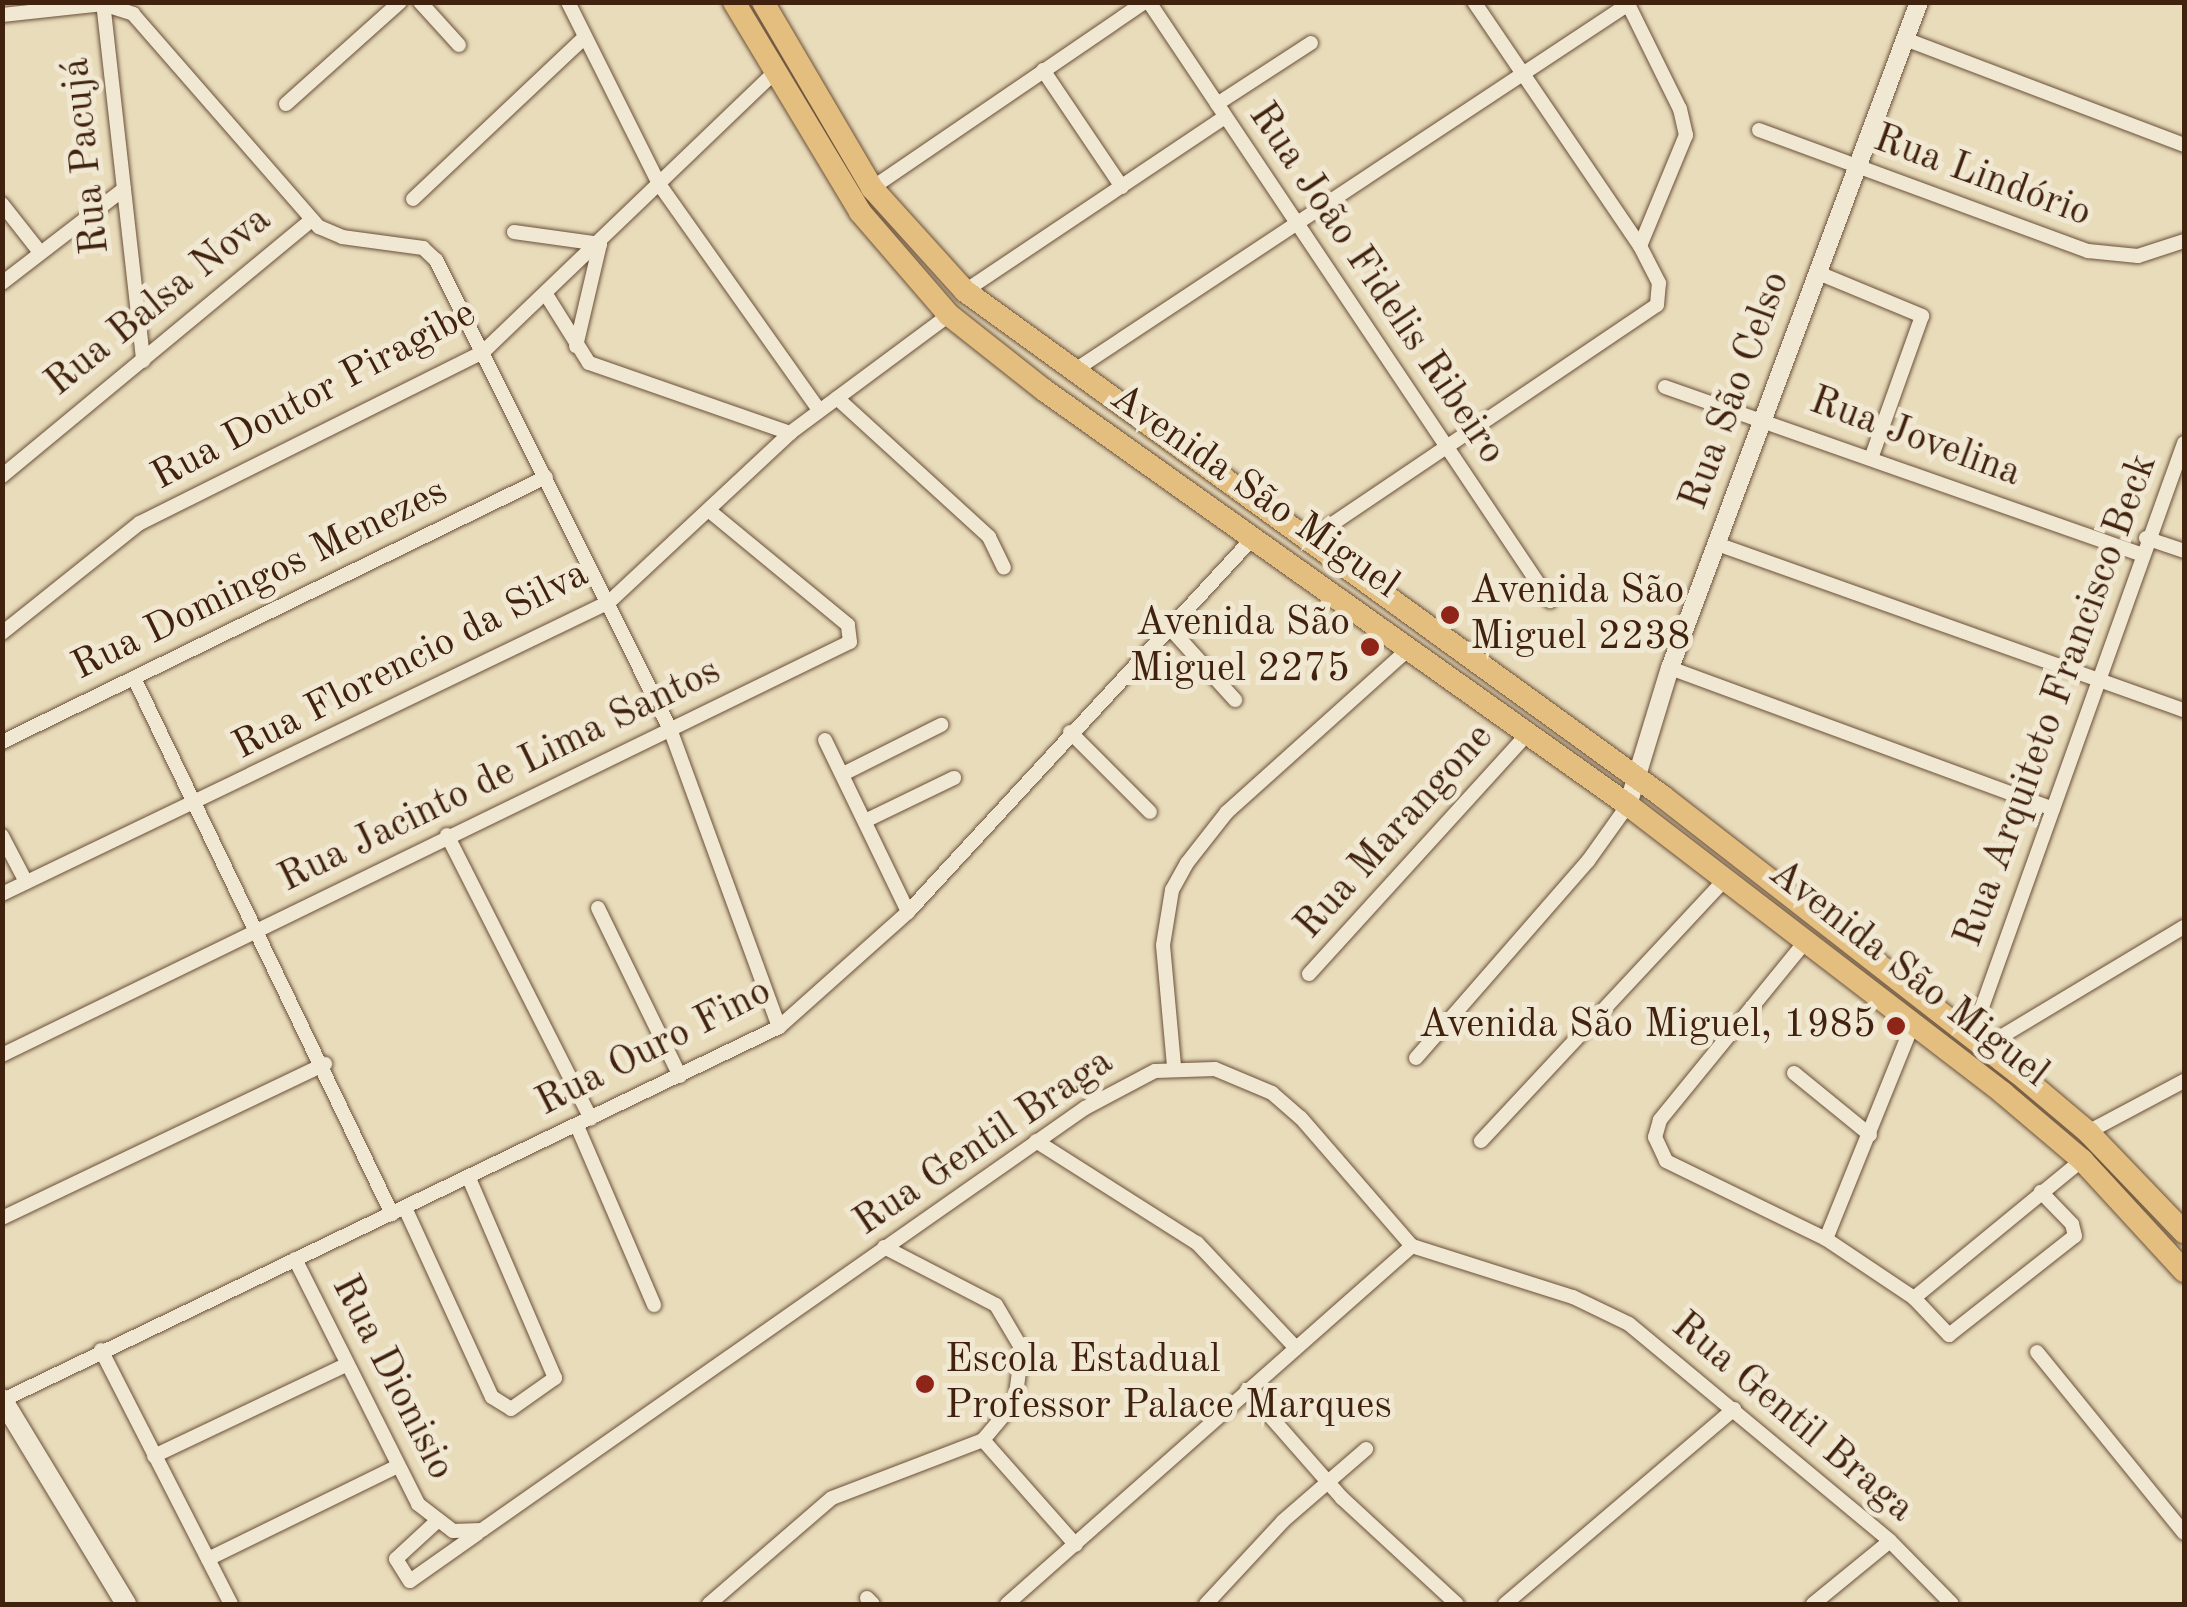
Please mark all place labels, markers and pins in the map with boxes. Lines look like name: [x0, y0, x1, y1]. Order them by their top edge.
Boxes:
place label: Avenida São Miguel 2238: [1470, 568, 1690, 662]
place label: Avenida São Miguel 2275: [1130, 600, 1350, 694]
marker: Avenida São Miguel 2238: [1439, 604, 1461, 626]
marker: Avenida São Miguel 2275: [1359, 636, 1381, 658]
place label: Avenida São Miguel, 1985: [1419, 1002, 1876, 1050]
marker: Avenida São Miguel, 1985: [1885, 1015, 1907, 1037]
place label: Escola Estadual Professor Palace Marques: [945, 1337, 1392, 1431]
marker: Escola Estadual Professor Palace Marques: [914, 1373, 936, 1395]

